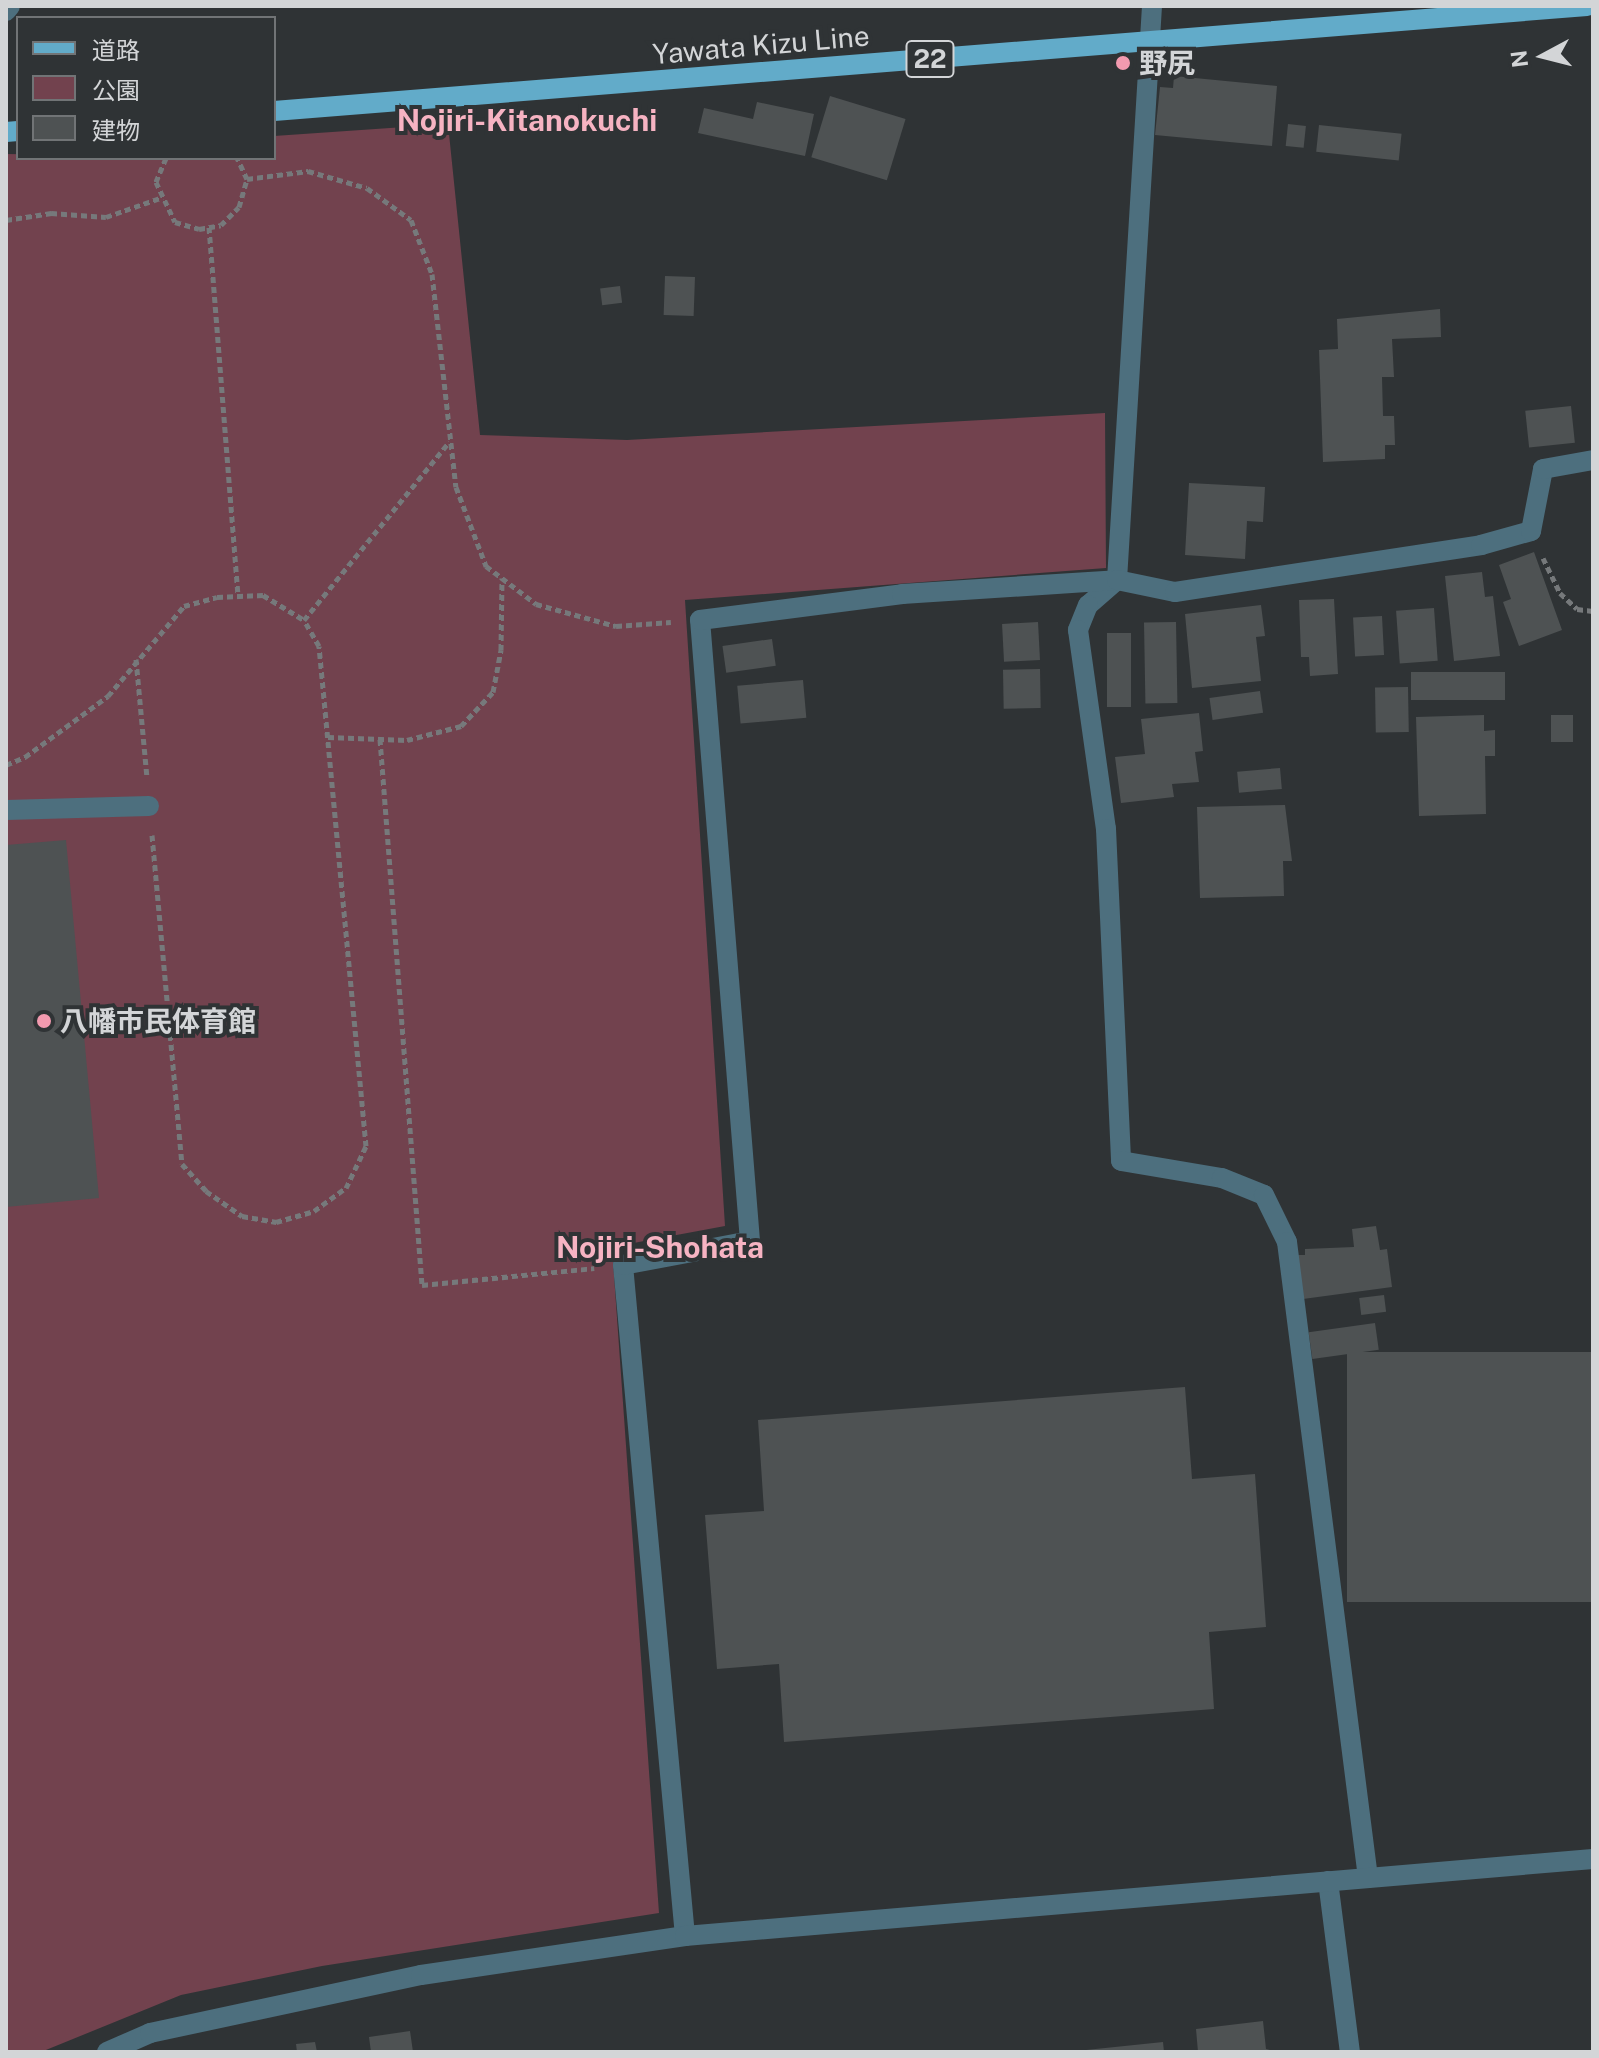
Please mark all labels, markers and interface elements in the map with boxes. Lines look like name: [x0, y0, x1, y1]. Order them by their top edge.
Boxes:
legend: [16, 16, 276, 160]
north arrow: [1503, 16, 1583, 96]
street label: Yawata Kizu Line: [651, 19, 871, 71]
text: 道路: [92, 36, 140, 64]
road number: 22: [904, 37, 956, 81]
place label: 野尻: [1139, 46, 1195, 80]
text: N: [1505, 49, 1533, 69]
marker: 野尻: [1114, 54, 1132, 72]
text: 公園: [92, 76, 140, 104]
district label: Nojiri-Kitanokuchi: [397, 102, 657, 138]
text: 建物: [92, 116, 140, 144]
place label: 八幡市民体育館: [60, 1004, 256, 1038]
marker: 八幡市民体育館: [35, 1012, 53, 1030]
district label: Nojiri-Shohata: [556, 1229, 764, 1265]

